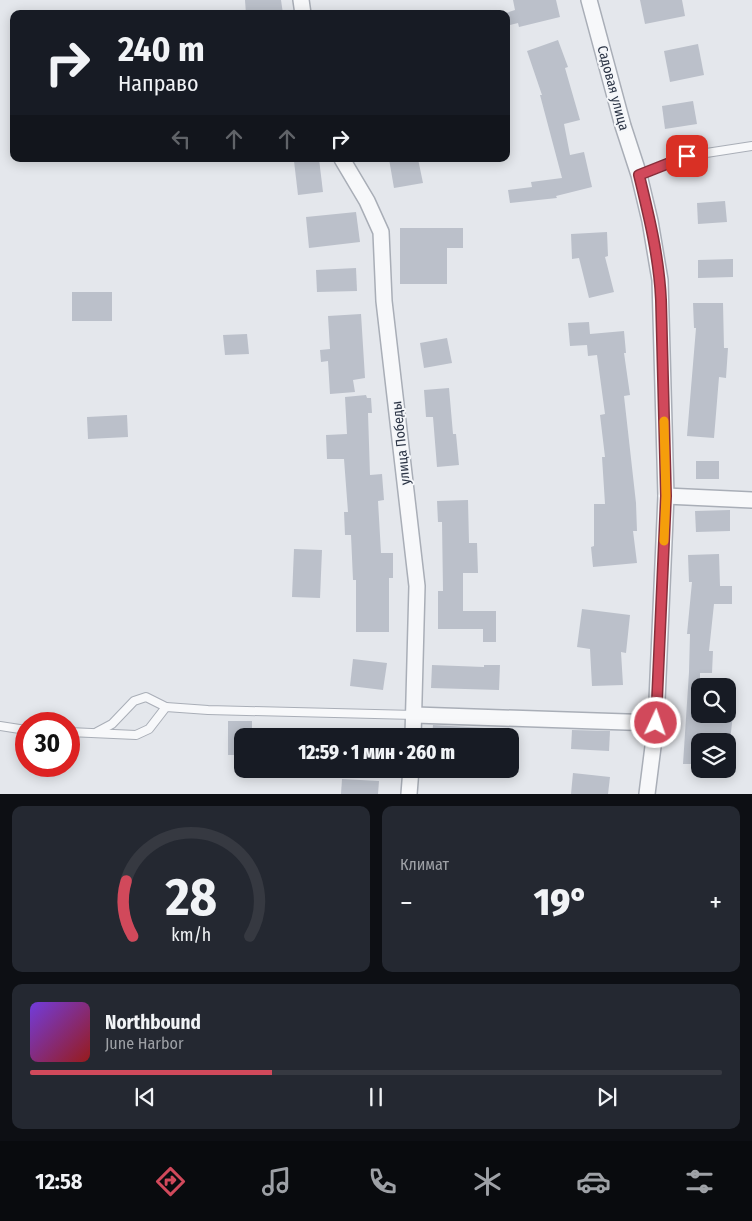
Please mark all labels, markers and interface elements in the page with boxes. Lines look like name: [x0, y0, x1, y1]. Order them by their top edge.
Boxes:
text: 240 m: [118, 28, 205, 70]
icon: right: [35, 30, 100, 95]
street label: Садовая улица: [593, 44, 633, 132]
text: Направо: [118, 70, 199, 97]
icon: left: [167, 125, 195, 153]
icon: ahead: [220, 125, 248, 153]
icon: ahead: [273, 125, 301, 153]
icon: right: [326, 125, 354, 153]
pin: [666, 135, 708, 177]
icon: arrive: [673, 142, 701, 170]
street label: улица Победы: [388, 400, 414, 486]
map controls: [691, 678, 736, 778]
button: search: [691, 678, 736, 723]
position arrow: [629, 696, 681, 748]
speed limit sign: 30: [15, 712, 80, 777]
button: layers: [691, 733, 736, 778]
text: 12:59 · 1 мин · 260 m: [298, 741, 455, 764]
text: Климат: [400, 855, 449, 874]
text: 28: [164, 866, 217, 929]
text: 19°: [534, 879, 588, 925]
text: −: [400, 886, 413, 919]
text: +: [709, 886, 722, 919]
text: km/h: [171, 924, 211, 946]
text: Northbound: [105, 1011, 201, 1034]
text: June Harbor: [105, 1034, 183, 1053]
icon: previous: [131, 1083, 159, 1111]
icon: pause: [362, 1083, 390, 1111]
icon: next: [593, 1083, 621, 1111]
icon: directions: [153, 1164, 188, 1199]
icon: music: [259, 1164, 294, 1199]
icon: phone: [365, 1164, 400, 1199]
icon: climate: [470, 1164, 505, 1199]
icon: car: [576, 1164, 611, 1199]
icon: filters: [682, 1164, 717, 1199]
text: 12:58: [35, 1168, 82, 1195]

